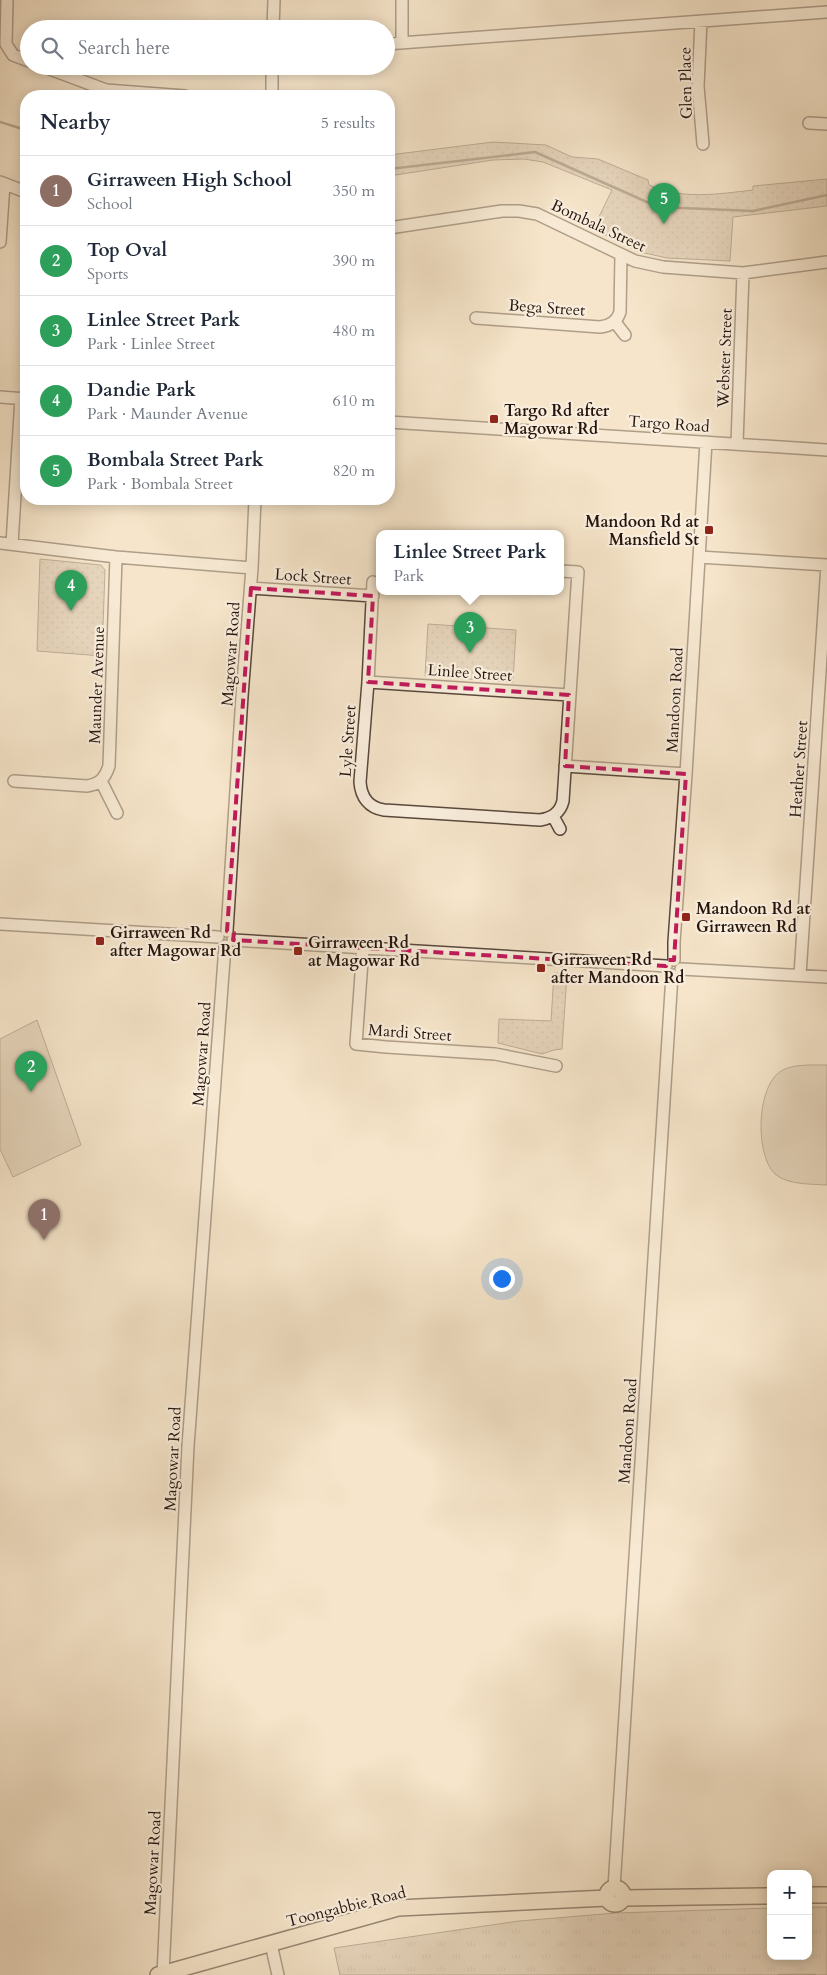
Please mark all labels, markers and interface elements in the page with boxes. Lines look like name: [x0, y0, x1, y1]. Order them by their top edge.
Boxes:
search box: [20, 20, 395, 75]
icon: search: [38, 34, 66, 62]
text: Search here: [78, 35, 170, 61]
street label: Glen Place: [674, 47, 698, 119]
text: Nearby: [40, 108, 111, 137]
text: 5 results: [321, 112, 375, 134]
text: Girraween High School: [87, 167, 292, 193]
text: 1: [52, 180, 60, 202]
text: 350 m: [333, 180, 375, 202]
pin: 5: [648, 183, 680, 224]
text: School: [87, 193, 132, 215]
street label: Bombala Street: [548, 194, 650, 257]
text: Top Oval: [87, 237, 167, 263]
text: 2: [52, 250, 60, 272]
text: 390 m: [333, 250, 375, 272]
text: Sports: [87, 263, 128, 285]
street label: Bega Street: [508, 294, 586, 322]
text: Linlee Street Park: [87, 307, 240, 333]
street label: Webster Street: [712, 308, 738, 409]
text: 3: [52, 320, 60, 342]
text: 480 m: [333, 320, 375, 342]
text: Park · Linlee Street: [87, 333, 215, 355]
text: Dandie Park: [87, 377, 196, 403]
text: 4: [52, 390, 60, 412]
text: 610 m: [333, 390, 375, 412]
place label: Targo Rd after Magowar Rd: [504, 400, 610, 440]
text: Park · Maunder Avenue: [87, 403, 248, 425]
street label: Targo Road: [627, 410, 711, 438]
marker: Targo Rd after Magowar Rd: [488, 413, 500, 425]
text: Bombala Street Park: [87, 447, 264, 473]
text: 5: [52, 460, 60, 482]
text: 820 m: [333, 460, 375, 482]
text: Park · Bombala Street: [87, 473, 233, 495]
place label: Mandoon Rd at Mansfield St: [585, 511, 699, 551]
marker: Mandoon Rd at Mansfield St: [703, 524, 715, 536]
popup: [376, 530, 564, 595]
text: Linlee Street Park: [393, 539, 547, 565]
street label: Lock Street: [274, 563, 352, 591]
text: Park: [393, 565, 424, 587]
pin: 4: [55, 570, 87, 611]
street label: Magowar Road: [216, 601, 246, 707]
pin: 3: [454, 612, 486, 653]
street label: Maunder Avenue: [84, 626, 110, 744]
street label: Mandoon Road: [661, 646, 689, 753]
street label: Linlee Street: [427, 659, 513, 687]
street label: Lyle Street: [335, 704, 361, 778]
street label: Heather Street: [785, 720, 813, 818]
place label: Mandoon Rd at Girraween Rd: [696, 898, 810, 938]
marker: Mandoon Rd at Girraween Rd: [680, 911, 692, 923]
place label: Girraween Rd after Magowar Rd: [110, 922, 241, 962]
place label: Girraween Rd at Magowar Rd: [308, 932, 420, 972]
marker: Girraween Rd after Magowar Rd: [94, 935, 106, 947]
marker: Girraween Rd at Magowar Rd: [292, 945, 304, 957]
place label: Girraween Rd after Mandoon Rd: [551, 949, 684, 989]
marker: Girraween Rd after Mandoon Rd: [535, 962, 547, 974]
street label: Magowar Road: [187, 1001, 217, 1107]
street label: Mardi Street: [367, 1019, 452, 1047]
pin: 2: [15, 1051, 47, 1092]
pin: 1: [28, 1199, 60, 1240]
your location: [489, 1266, 515, 1292]
street label: Mandoon Road: [613, 1377, 643, 1484]
street label: Magowar Road: [159, 1406, 187, 1512]
street label: Magowar Road: [139, 1810, 167, 1916]
map controls: [767, 1870, 812, 1960]
button: +: [767, 1870, 812, 1915]
street label: Toongabbie Road: [284, 1881, 409, 1932]
button: −: [767, 1915, 812, 1960]

